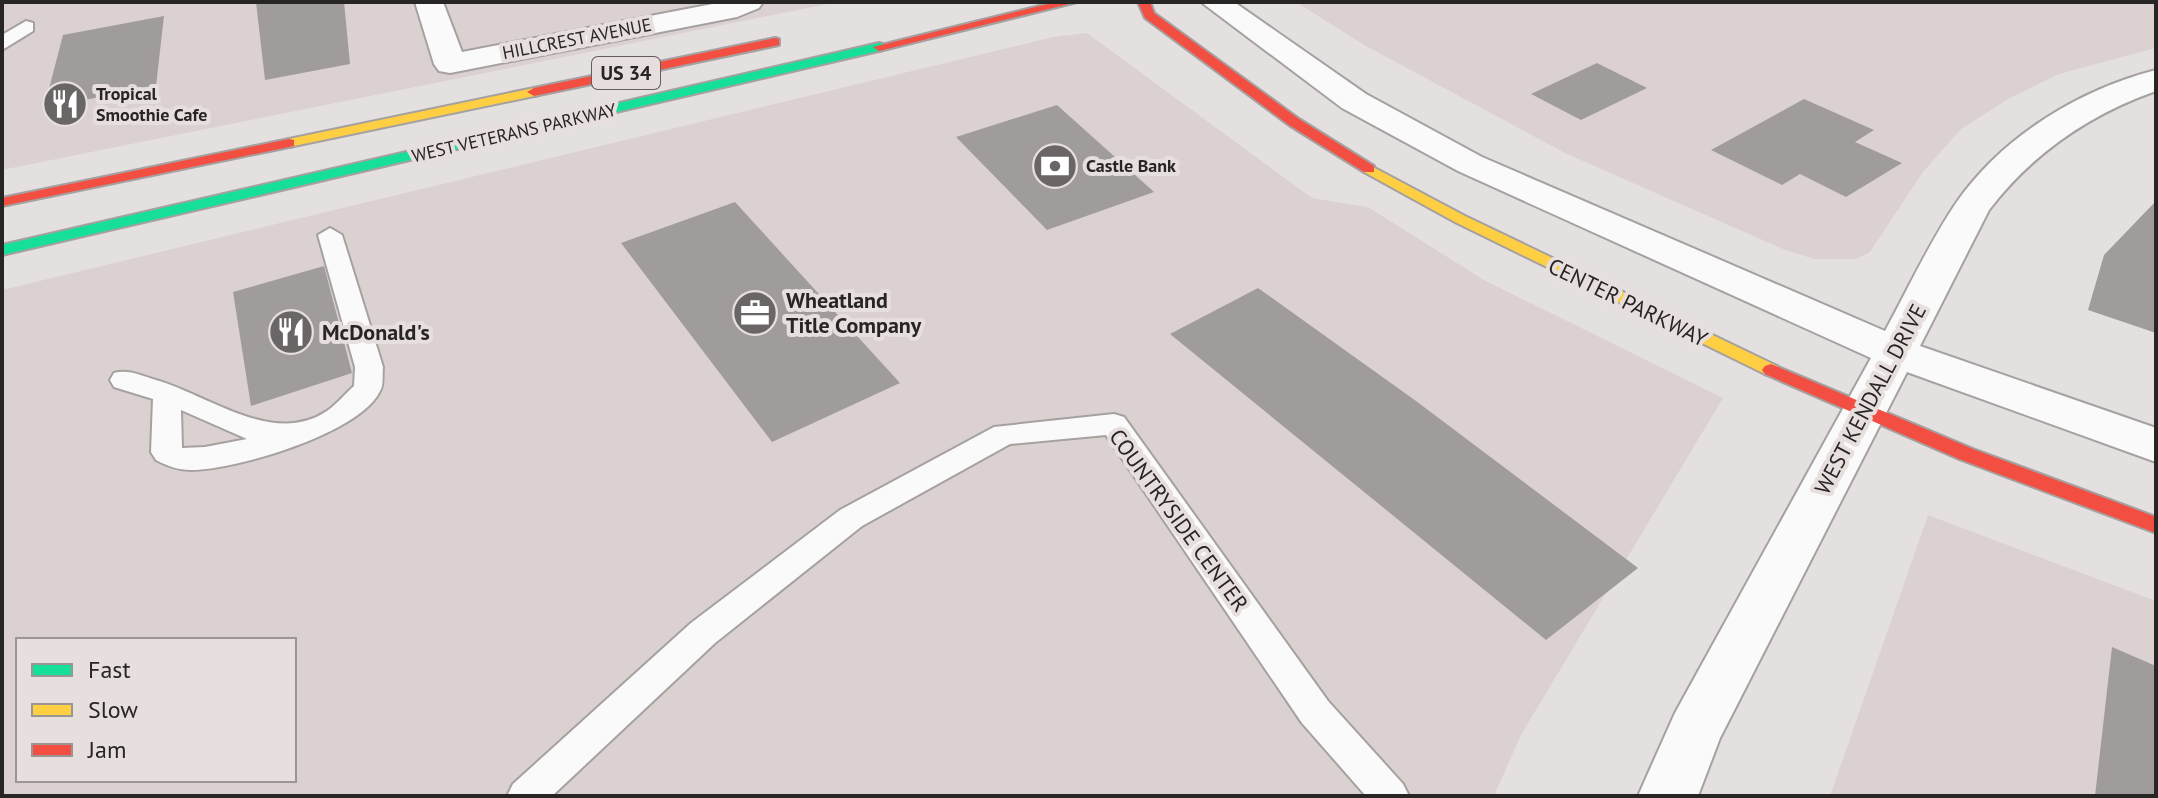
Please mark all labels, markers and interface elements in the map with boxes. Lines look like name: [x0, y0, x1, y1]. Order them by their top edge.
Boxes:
street label: HILLCREST AVENUE: [500, 13, 653, 64]
road number: US 34: [592, 57, 660, 89]
restaurant icon: Tropical Smoothie Cafe: [41, 80, 89, 128]
place label: Tropical Smoothie Cafe: [96, 82, 207, 126]
street label: WEST VETERANS PARKWAY: [409, 98, 618, 167]
bank icon: Castle Bank: [1031, 142, 1079, 190]
place label: Castle Bank: [1086, 154, 1176, 177]
street label: CENTER PARKWAY: [1544, 251, 1713, 353]
place label: Wheatland Title Company: [786, 286, 922, 339]
office icon: Wheatland Title Company: [731, 289, 779, 337]
street label: WEST KENDALL DRIVE: [1808, 299, 1932, 499]
restaurant icon: McDonald's: [267, 308, 315, 356]
place label: McDonald's: [322, 318, 430, 346]
street label: COUNTRYSIDE CENTER: [1103, 423, 1255, 617]
legend: [16, 638, 296, 782]
text: Fast: [88, 654, 131, 685]
text: Slow: [88, 694, 138, 725]
text: Jam: [87, 734, 126, 765]

